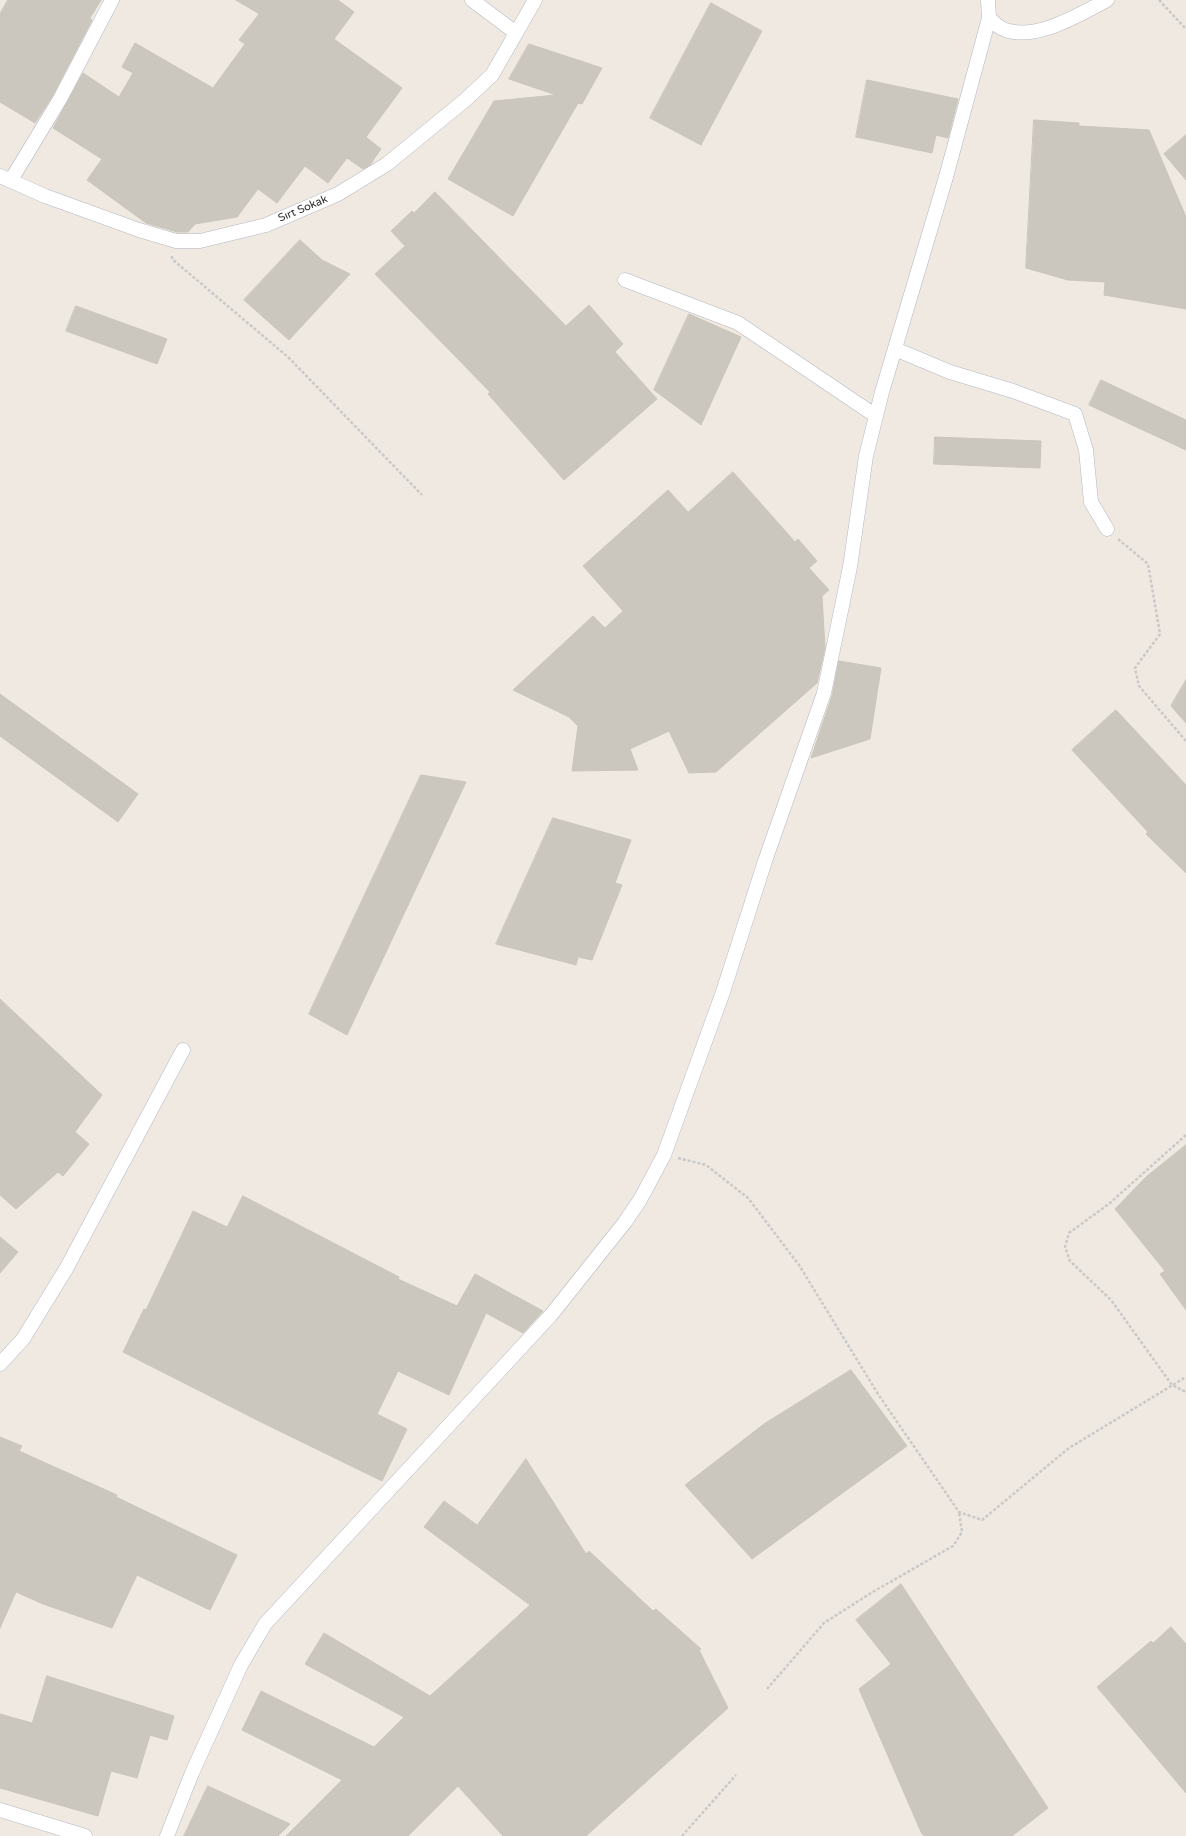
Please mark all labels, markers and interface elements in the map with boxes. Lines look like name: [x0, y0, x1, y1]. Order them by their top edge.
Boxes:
street label: Sırt Sokak: [276, 193, 330, 225]

